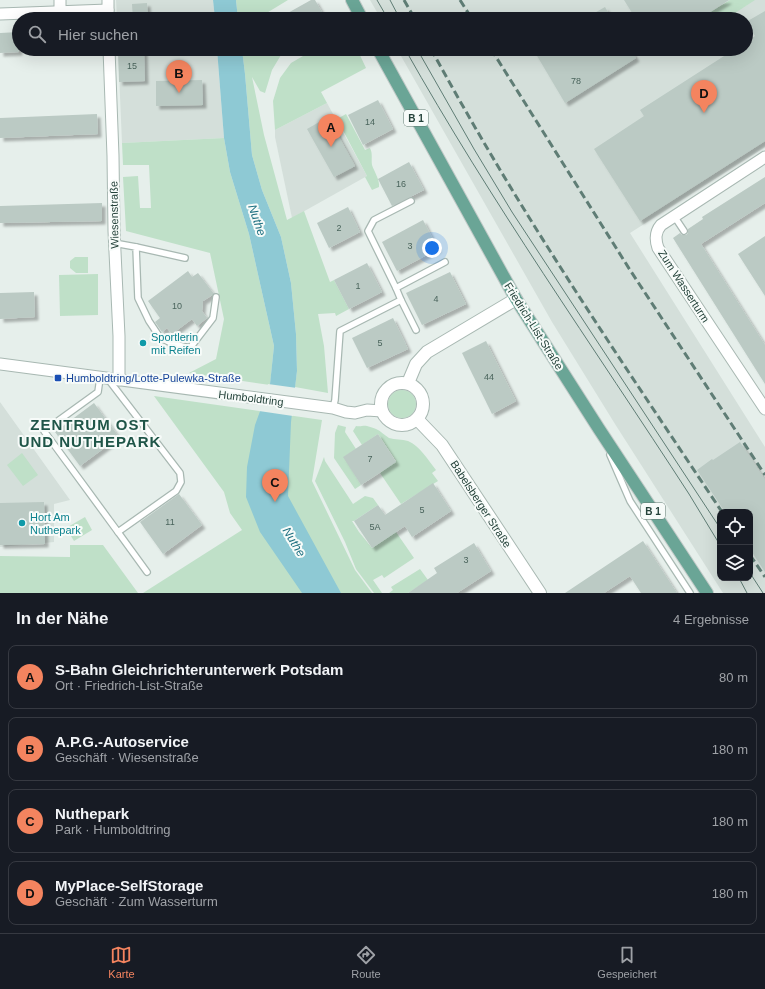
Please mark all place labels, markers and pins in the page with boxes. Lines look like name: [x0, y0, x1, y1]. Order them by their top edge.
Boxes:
pin: B: [166, 60, 192, 93]
pin: D: [691, 80, 717, 113]
pin: A: [318, 114, 344, 147]
place label: Sportlerin mit Reifen: [151, 331, 201, 356]
marker: Sportlerin mit Reifen: [138, 338, 148, 348]
place label: Humboldtring/Lotte-Pulewka-Straße: [66, 372, 241, 384]
marker: Humboldtring/Lotte-Pulewka-Straße: [53, 373, 63, 383]
pin: C: [262, 469, 288, 502]
place label: Hort Am Nuthepark: [30, 511, 81, 536]
marker: Hort Am Nuthepark: [17, 518, 27, 528]

